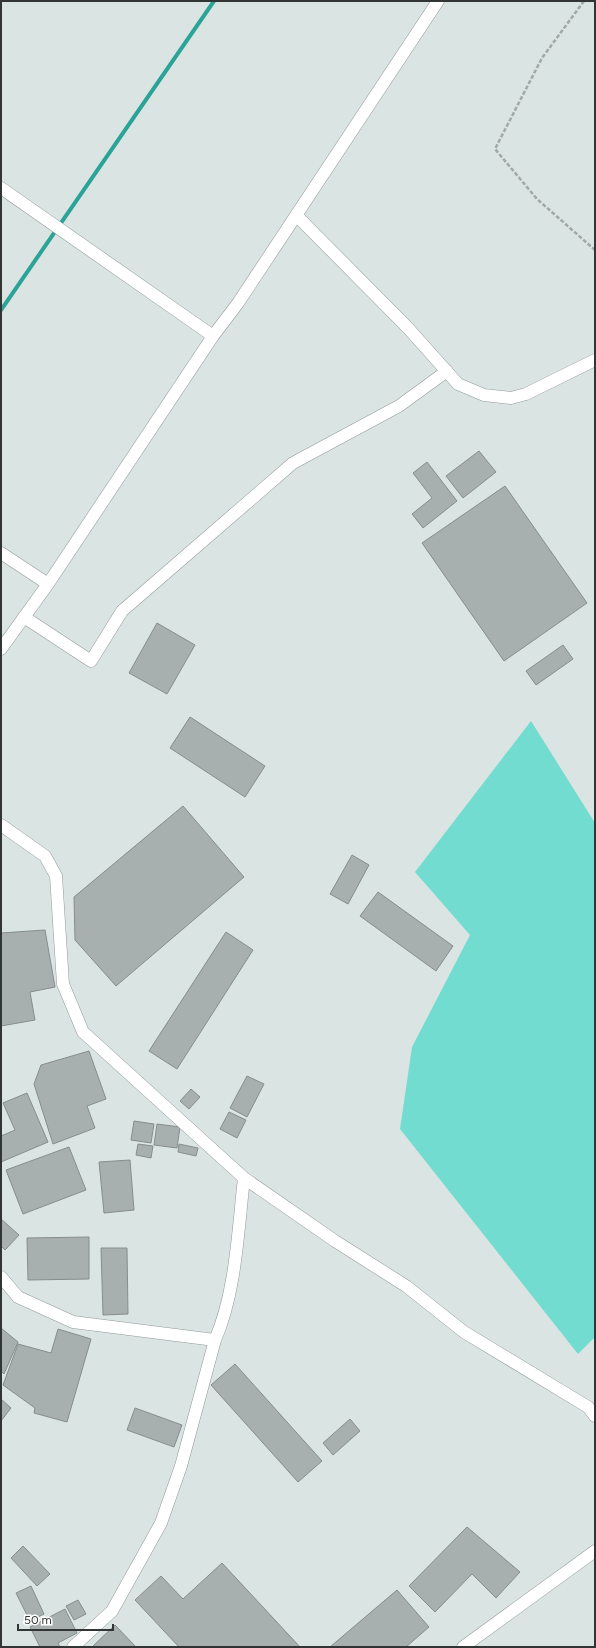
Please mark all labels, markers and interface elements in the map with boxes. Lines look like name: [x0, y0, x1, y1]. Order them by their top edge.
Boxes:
scale bar: [18, 1606, 113, 1632]
text: 50 m: [24, 1613, 52, 1627]

